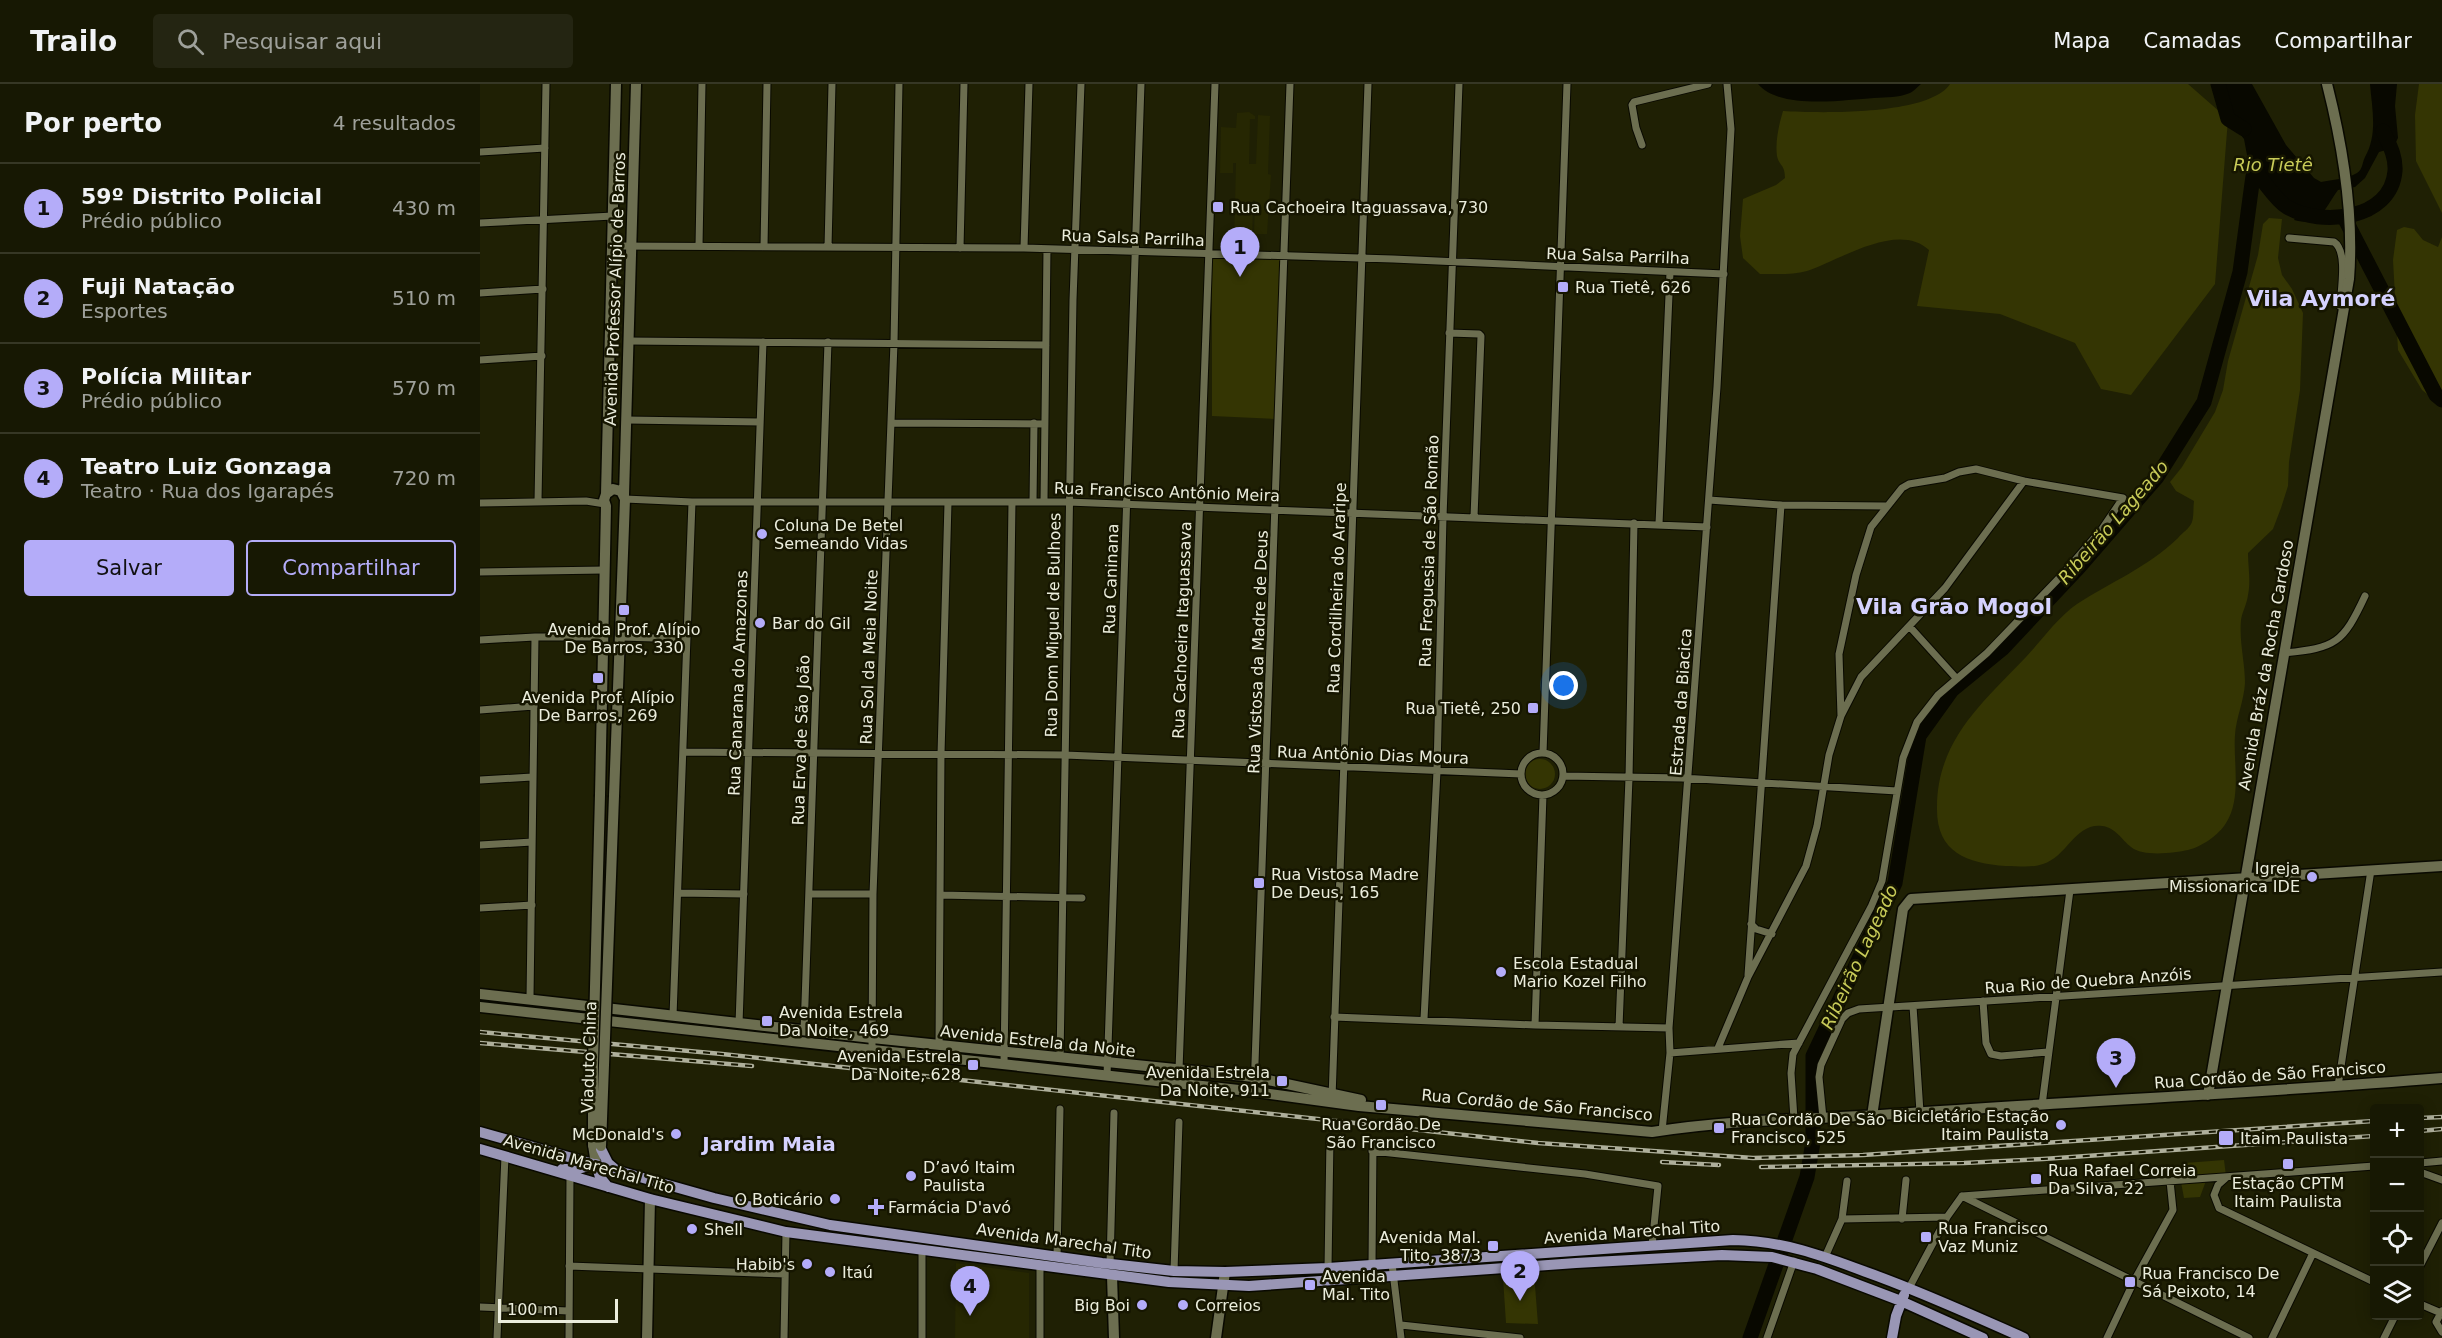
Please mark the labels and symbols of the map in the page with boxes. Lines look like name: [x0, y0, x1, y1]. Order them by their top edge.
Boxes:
street label: Avenida Professor Alípio de Barros: [601, 152, 629, 426]
water label: Rio Tietê: [2233, 154, 2313, 175]
place label: Rua Cachoeira Itaguassava, 730: [1230, 198, 1488, 217]
marker: Rua Cachoeira Itaguassava, 730: [1211, 200, 1225, 214]
street label: Rua Salsa Parrilha: [1061, 226, 1205, 250]
pin: 1: [1220, 228, 1260, 277]
street label: Rua Salsa Parrilha: [1546, 244, 1690, 268]
place label: Rua Tietê, 626: [1575, 278, 1691, 297]
marker: Rua Tietê, 626: [1556, 280, 1570, 294]
district label: Vila Aymoré: [2247, 286, 2395, 311]
street label: Rua Freguesia de São Romão: [1415, 434, 1443, 668]
water label: Ribeirão Lageado: [2054, 456, 2172, 588]
street label: Rua Francisco Antônio Meira: [1054, 479, 1280, 505]
street label: Rua Cordilheira do Araripe: [1324, 482, 1350, 694]
street label: Rua Dom Miguel de Bulhoes: [1042, 512, 1064, 738]
place label: Coluna De Betel Semeando Vidas: [774, 516, 908, 553]
street label: Rua Cachoeira Itaguassava: [1169, 521, 1195, 739]
street label: Rua Caninana: [1100, 523, 1122, 635]
marker: Coluna De Betel Semeando Vidas: [755, 527, 769, 541]
street label: Rua Vistosa da Madre de Deus: [1244, 530, 1272, 774]
street label: Avenida Bráz da Rocha Cardoso: [2235, 538, 2297, 792]
street label: Rua Sol da Meia Noite: [856, 569, 882, 745]
street label: Rua Canarana do Amazonas: [725, 570, 751, 796]
district label: Vila Grão Mogol: [1856, 594, 2052, 619]
marker: Avenida Prof. Alípio De Barros, 330: [617, 603, 631, 617]
place label: Bar do Gil: [772, 614, 851, 633]
marker: Bar do Gil: [753, 616, 767, 630]
place label: Avenida Prof. Alípio De Barros, 330: [547, 620, 701, 657]
street label: Estrada da Biacica: [1666, 627, 1696, 777]
street label: Rua Erva de São João: [789, 654, 813, 826]
marker: Avenida Prof. Alípio De Barros, 269: [591, 671, 605, 685]
your location: [1549, 671, 1578, 700]
place label: Avenida Prof. Alípio De Barros, 269: [521, 688, 675, 725]
place label: Rua Tietê, 250: [1405, 699, 1521, 718]
marker: Rua Tietê, 250: [1526, 701, 1540, 715]
street label: Rua Antônio Dias Moura: [1277, 742, 1469, 768]
place label: Igreja Missionarica IDE: [2169, 859, 2300, 896]
place label: Rua Vistosa Madre De Deus, 165: [1271, 865, 1419, 902]
marker: Igreja Missionarica IDE: [2305, 870, 2319, 884]
marker: Rua Vistosa Madre De Deus, 165: [1252, 876, 1266, 890]
water label: Ribeirão Lageado: [1816, 881, 1902, 1033]
place label: Escola Estadual Mario Kozel Filho: [1513, 954, 1647, 991]
street label: Rua Rio de Quebra Anzóis: [1984, 964, 2192, 998]
marker: Escola Estadual Mario Kozel Filho: [1494, 965, 1508, 979]
street label: Viaduto China: [578, 1001, 600, 1113]
place label: Avenida Estrela Da Noite, 469: [779, 1003, 903, 1040]
marker: Avenida Estrela Da Noite, 469: [760, 1014, 774, 1028]
street label: Avenida Estrela da Noite: [939, 1021, 1137, 1061]
pin: 3: [2096, 1038, 2136, 1088]
place label: Avenida Estrela Da Noite, 628: [837, 1047, 961, 1084]
street label: Rua Cordão de São Francisco: [2154, 1057, 2386, 1093]
marker: Avenida Estrela Da Noite, 628: [966, 1058, 980, 1072]
place label: Avenida Estrela Da Noite, 911: [1146, 1063, 1270, 1100]
marker: Avenida Estrela Da Noite, 911: [1275, 1074, 1289, 1088]
street label: Rua Cordão de São Francisco: [1421, 1085, 1653, 1125]
marker: Rua Cordão De São Francisco: [1374, 1098, 1388, 1112]
place label: Bicicletário Estação Itaim Paulista: [1892, 1107, 2049, 1144]
place label: Rua Cordão De São Francisco, 525: [1731, 1110, 1886, 1147]
place label: Rua Cordão De São Francisco: [1321, 1115, 1441, 1152]
marker: Bicicletário Estação Itaim Paulista: [2054, 1118, 2068, 1132]
marker: Rua Cordão De São Francisco, 525: [1712, 1121, 1726, 1135]
place label: McDonald's: [572, 1125, 664, 1144]
marker: McDonald's: [669, 1127, 683, 1141]
marker: Itaim Paulista: [2217, 1129, 2235, 1147]
place label: Itaim Paulista: [2240, 1129, 2348, 1148]
street label: Avenida Marechal Tito: [501, 1131, 677, 1197]
district label: Jardim Maia: [700, 1132, 836, 1156]
marker: Estação CPTM Itaim Paulista: [2281, 1157, 2295, 1171]
place label: D’avó Itaim Paulista: [923, 1158, 1015, 1195]
place label: Rua Rafael Correia Da Silva, 22: [2048, 1161, 2196, 1198]
marker: D’avó Itaim Paulista: [904, 1169, 918, 1183]
marker: Rua Rafael Correia Da Silva, 22: [2029, 1172, 2043, 1186]
place label: Estação CPTM Itaim Paulista: [2232, 1174, 2344, 1211]
place label: O Boticário: [734, 1190, 823, 1209]
marker: O Boticário: [828, 1192, 842, 1206]
place label: Farmácia D'avó: [888, 1198, 1011, 1217]
marker: Farmácia D'avó: [869, 1200, 883, 1214]
street label: Avenida Marechal Tito: [1543, 1216, 1721, 1248]
street label: Avenida Marechal Tito: [975, 1219, 1153, 1263]
place label: Rua Francisco Vaz Muniz: [1938, 1219, 2048, 1256]
place label: Shell: [704, 1220, 743, 1239]
marker: Shell: [685, 1222, 699, 1236]
place label: Avenida Mal. Tito, 3873: [1379, 1228, 1481, 1265]
marker: Rua Francisco Vaz Muniz: [1919, 1230, 1933, 1244]
marker: Avenida Mal. Tito, 3873: [1486, 1239, 1500, 1253]
pin: 2: [1500, 1252, 1540, 1301]
place label: Habib's: [736, 1255, 795, 1274]
marker: Habib's: [800, 1257, 814, 1271]
place label: Itaú: [842, 1263, 873, 1282]
place label: Rua Francisco De Sá Peixoto, 14: [2142, 1264, 2279, 1301]
marker: Itaú: [823, 1265, 837, 1279]
pin: 4: [950, 1266, 990, 1316]
place label: Avenida Mal. Tito: [1322, 1267, 1390, 1304]
marker: Rua Francisco De Sá Peixoto, 14: [2123, 1275, 2137, 1289]
marker: Avenida Mal. Tito: [1303, 1278, 1317, 1292]
scale bar: [498, 1296, 618, 1324]
place label: Big Boi: [1074, 1296, 1130, 1315]
place label: Correios: [1195, 1296, 1261, 1315]
marker: Big Boi: [1135, 1298, 1149, 1312]
marker: Correios: [1176, 1298, 1190, 1312]

